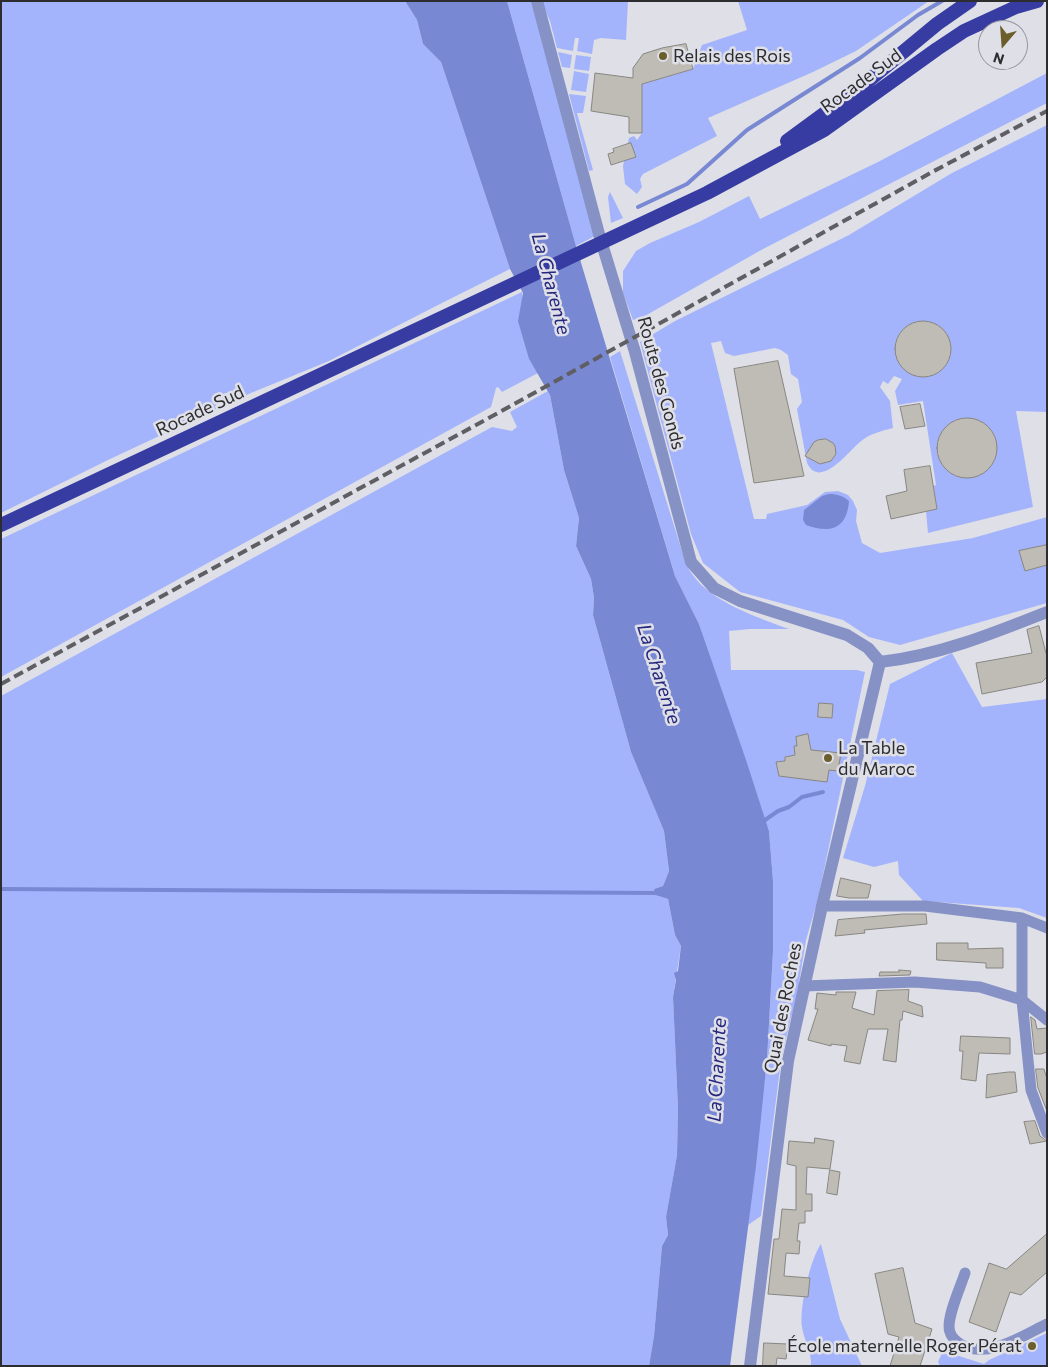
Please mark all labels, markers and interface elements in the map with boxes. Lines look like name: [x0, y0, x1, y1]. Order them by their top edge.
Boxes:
north arrow: [978, 20, 1028, 70]
street label: Rocade Sud: [816, 44, 906, 118]
place label: Relais des Rois: [673, 45, 791, 67]
text: N: [991, 49, 1006, 68]
marker: Relais des Rois: [657, 50, 669, 62]
water label: La Charente: [527, 231, 575, 337]
street label: Route des Gonds: [633, 314, 689, 452]
street label: Rocade Sud: [152, 381, 248, 441]
water label: La Charente: [632, 621, 686, 727]
place label: La Table du Maroc: [838, 737, 915, 780]
marker: La Table du Maroc: [822, 752, 834, 764]
street label: Quai des Roches: [760, 941, 806, 1075]
water label: La Charente: [703, 1017, 731, 1123]
place label: École maternelle Roger Pérat: [787, 1335, 1022, 1357]
marker: École maternelle Roger Pérat: [1026, 1340, 1038, 1352]

